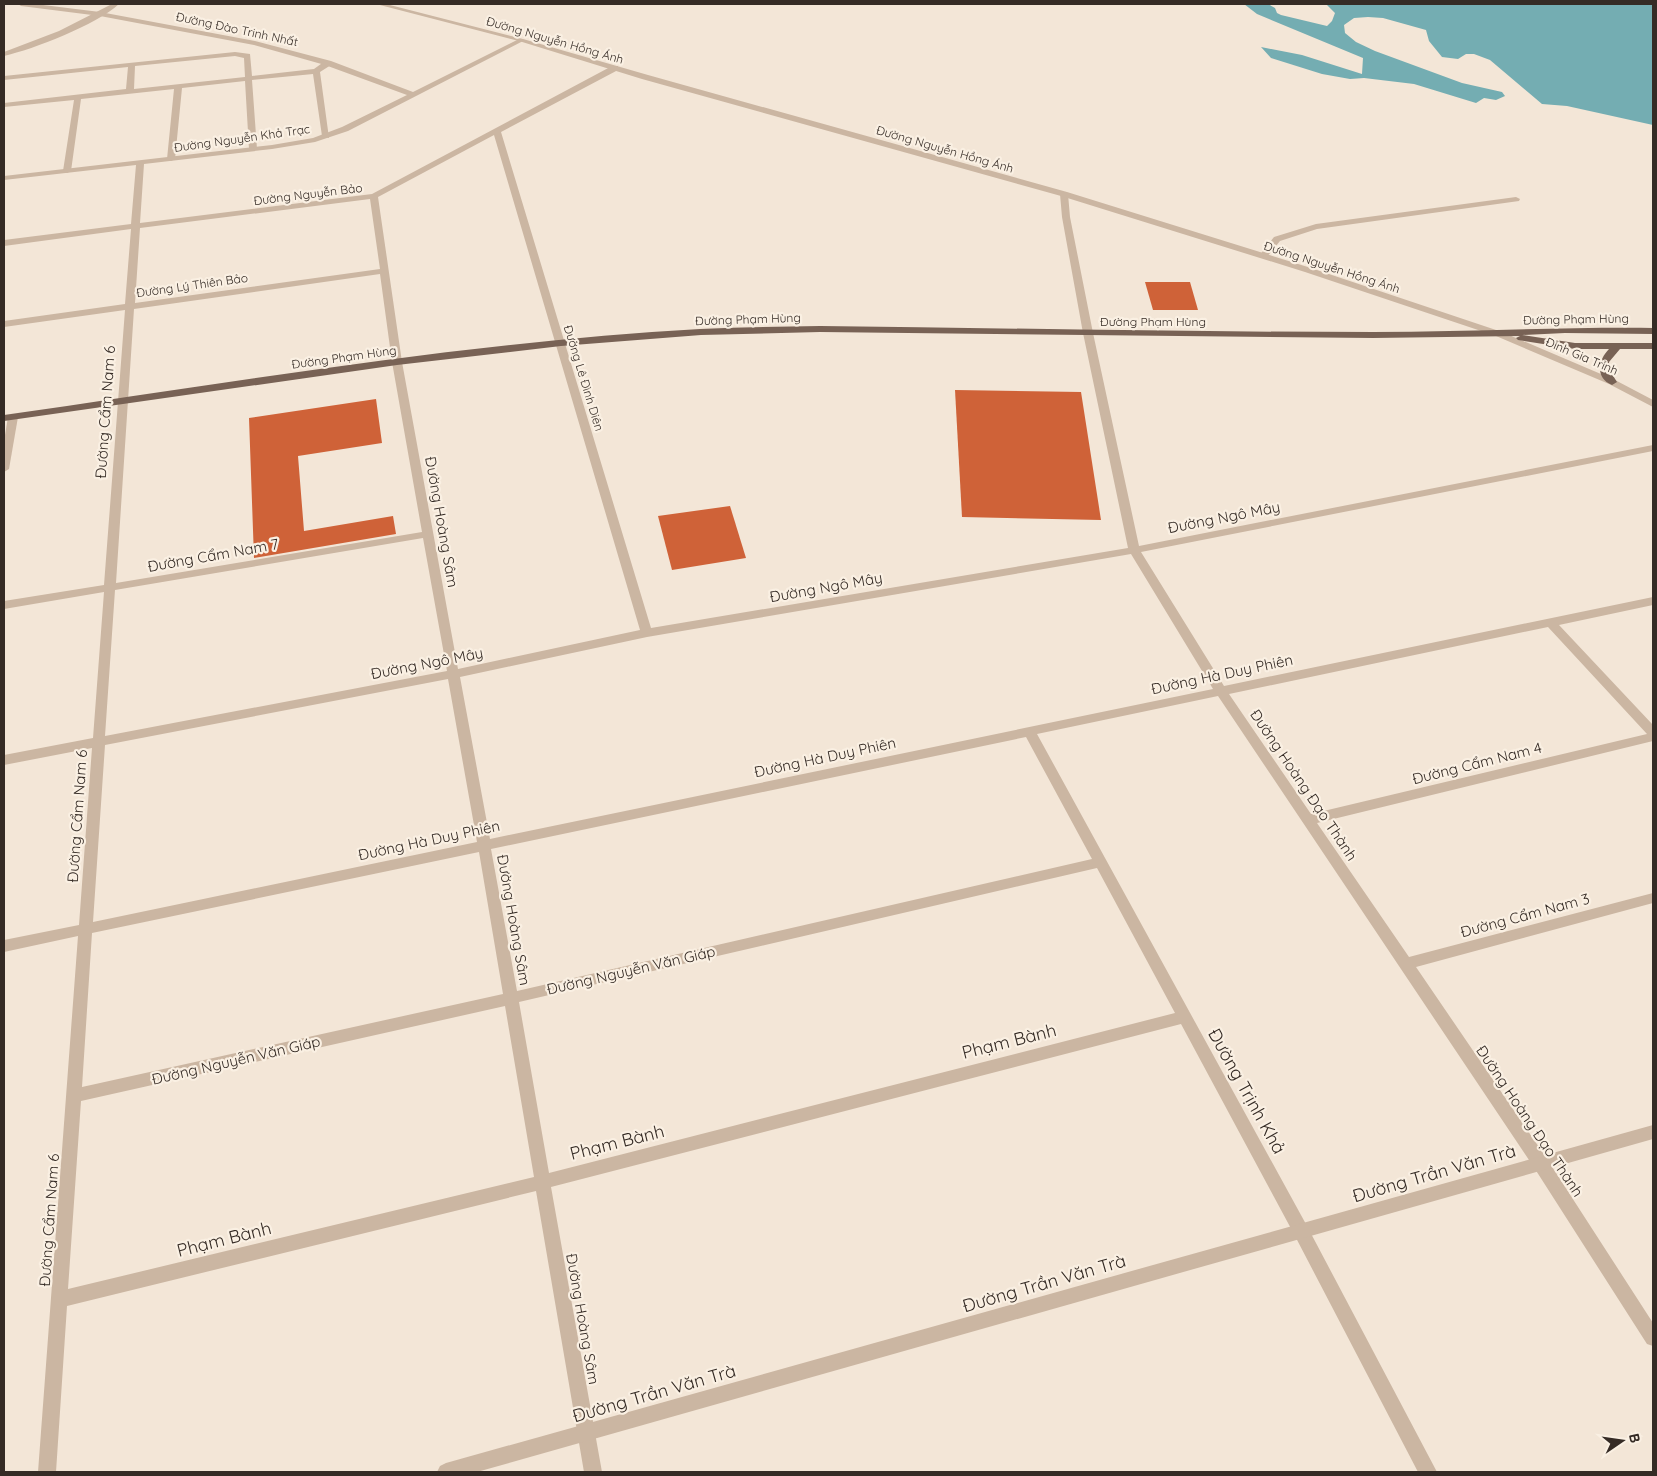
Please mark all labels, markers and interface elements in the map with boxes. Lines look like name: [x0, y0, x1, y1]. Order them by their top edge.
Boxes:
street label: Đường Đào Trinh Nhất: [175, 9, 299, 49]
street label: Đường Nguyễn Hồng Ánh: [485, 13, 625, 67]
street label: Đường Nguyễn Khả Trạc: [173, 121, 311, 155]
street label: Đường Nguyễn Hồng Ánh: [875, 122, 1015, 176]
street label: Đường Nguyễn Bảo: [253, 180, 363, 208]
street label: Đường Nguyễn Hồng Ánh: [1262, 238, 1402, 296]
street label: Đường Lý Thiên Bảo: [135, 270, 249, 300]
street label: Đường Phạm Hùng: [695, 310, 801, 328]
street label: Đường Phạm Hùng: [1523, 311, 1629, 327]
street label: Đường Phạm Hùng: [1100, 314, 1206, 329]
street label: Đường Lê Đình Diên: [561, 323, 607, 433]
street label: Đinh Gia Trinh: [1544, 334, 1620, 378]
street label: Đường Phạm Hùng: [291, 342, 397, 372]
street label: Đường Cẩm Nam 6: [91, 345, 119, 479]
street label: Đường Hoàng Sâm: [421, 455, 463, 589]
street label: Đường Ngô Mây: [1166, 497, 1282, 537]
street label: Đường Cẩm Nam 7: [146, 534, 280, 576]
street label: Đường Ngô Mây: [768, 568, 884, 606]
street label: Đường Ngô Mây: [369, 643, 485, 683]
street label: Đường Hà Duy Phiên: [1149, 650, 1295, 698]
street label: Đường Hoàng Đạo Thành: [1246, 706, 1362, 864]
street label: Đường Hà Duy Phiên: [752, 733, 898, 781]
street label: Đường Cẩm Nam 4: [1410, 738, 1544, 788]
street label: Đường Cẩm Nam 6: [63, 749, 91, 883]
street label: Đường Hà Duy Phiên: [356, 816, 502, 864]
street label: Đường Hoàng Sâm: [493, 853, 535, 987]
street label: Đường Cẩm Nam 3: [1458, 889, 1592, 941]
street label: Đường Nguyễn Văn Giáp: [545, 941, 717, 999]
street label: Phạm Bành: [959, 1018, 1059, 1064]
street label: Đường Trịnh Khả: [1203, 1024, 1291, 1158]
street label: Đường Nguyễn Văn Giáp: [150, 1031, 322, 1089]
street label: Đường Hoàng Đạo Thành: [1472, 1042, 1588, 1200]
street label: Phạm Bành: [567, 1119, 667, 1165]
street label: Đường Trần Văn Trà: [1350, 1139, 1518, 1207]
street label: Đường Cẩm Nam 6: [35, 1153, 63, 1287]
street label: Phạm Bành: [174, 1216, 274, 1262]
street label: Đường Trần Văn Trà: [960, 1249, 1128, 1317]
street label: Đường Hoàng Sâm: [562, 1252, 604, 1386]
street label: Đường Trần Văn Trà: [570, 1359, 738, 1427]
north arrow: [1597, 1416, 1647, 1466]
text: B: [1625, 1432, 1644, 1445]

